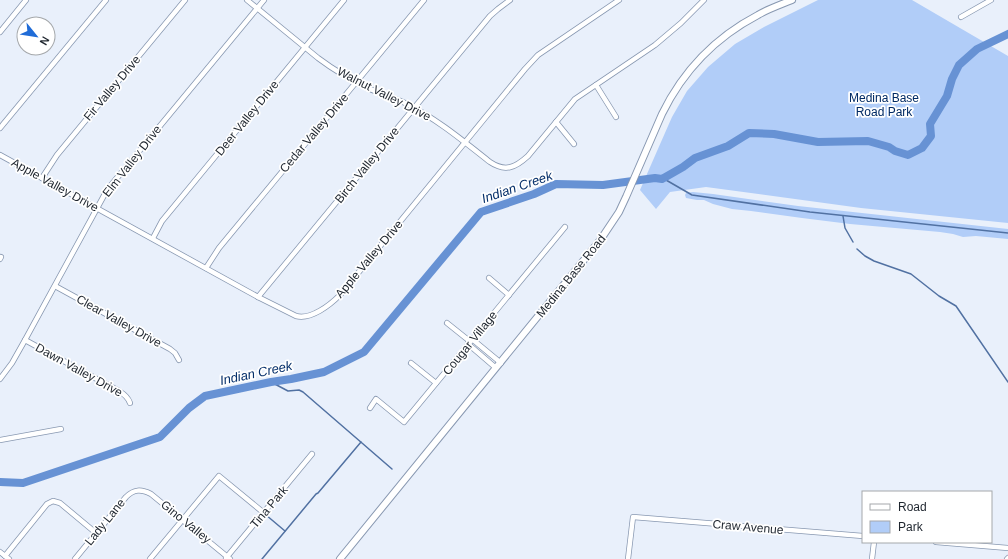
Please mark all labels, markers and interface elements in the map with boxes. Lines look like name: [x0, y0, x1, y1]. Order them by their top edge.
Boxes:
north arrow: [16, 16, 56, 56]
text: N: [37, 35, 52, 47]
street label: Fir Valley Drive: [81, 52, 143, 123]
street label: Walnut Valley Drive: [335, 64, 434, 124]
street label: Deer Valley Drive: [212, 77, 282, 158]
street label: Cedar Valley Drive: [277, 90, 351, 175]
park label: Medina Base Road Park: [849, 91, 919, 119]
street label: Elm Valley Drive: [100, 122, 165, 200]
street label: Birch Valley Drive: [332, 124, 402, 206]
street label: Apple Valley Drive: [9, 155, 101, 215]
water label: Indian Creek: [480, 167, 556, 206]
street label: Apple Valley Drive: [332, 217, 406, 301]
street label: Medina Base Road: [533, 232, 609, 320]
street label: Clear Valley Drive: [74, 292, 164, 350]
street label: Cougar Village: [440, 308, 500, 378]
street label: Dawn Valley Drive: [33, 340, 125, 400]
water label: Indian Creek: [218, 358, 295, 388]
street label: Tina Park: [247, 482, 291, 531]
legend: [862, 491, 992, 543]
street label: Lady Lane: [82, 496, 128, 548]
street label: Gino Valley: [158, 498, 214, 546]
text: Road: [898, 500, 927, 514]
street label: Craw Avenue: [712, 517, 784, 537]
text: Park: [898, 520, 924, 534]

